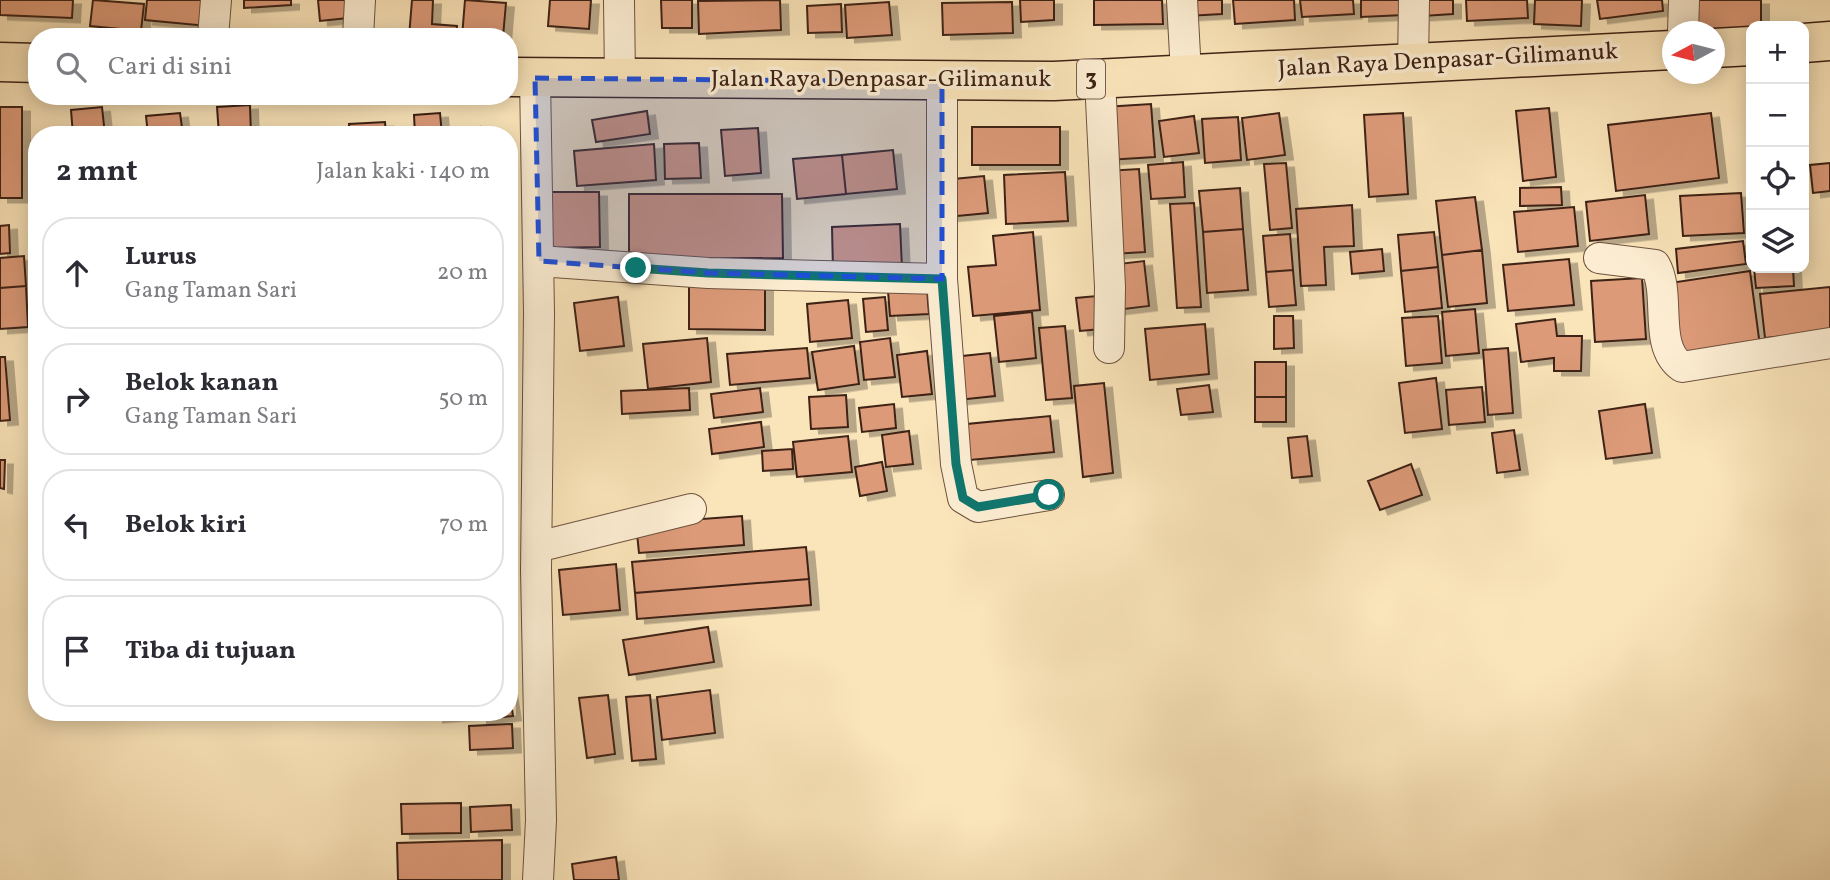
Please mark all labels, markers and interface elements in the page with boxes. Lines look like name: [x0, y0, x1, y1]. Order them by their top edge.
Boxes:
north arrow: [1662, 21, 1725, 84]
map controls: [1746, 21, 1809, 273]
button: +: [1746, 21, 1809, 84]
search box: [28, 28, 518, 105]
street label: Jalan Raya Denpasar-Gilimanuk: [1277, 35, 1619, 87]
icon: search: [52, 48, 90, 86]
text: Cari di sini: [108, 49, 232, 85]
road number: 3: [1077, 60, 1105, 99]
street label: Jalan Raya Denpasar-Gilimanuk: [711, 63, 1051, 97]
button: −: [1746, 84, 1809, 147]
button: locate: [1746, 147, 1809, 210]
text: 2 mnt: [56, 151, 137, 193]
text: Jalan kaki · 140 m: [316, 156, 490, 188]
button: layers: [1746, 210, 1809, 273]
text: Lurus: [125, 239, 197, 275]
route end: [620, 252, 651, 283]
icon: ahead: [58, 254, 96, 292]
text: 20 m: [437, 257, 488, 289]
text: Gang Taman Sari: [125, 275, 297, 307]
text: Belok kanan: [125, 365, 279, 401]
icon: right: [58, 380, 96, 418]
text: 50 m: [439, 383, 488, 415]
text: Gang Taman Sari: [125, 401, 297, 433]
route start: [1033, 479, 1064, 510]
icon: left: [58, 506, 96, 544]
text: Belok kiri: [125, 507, 247, 543]
text: 70 m: [439, 509, 488, 541]
icon: arrive: [58, 632, 96, 670]
text: Tiba di tujuan: [125, 633, 296, 669]

